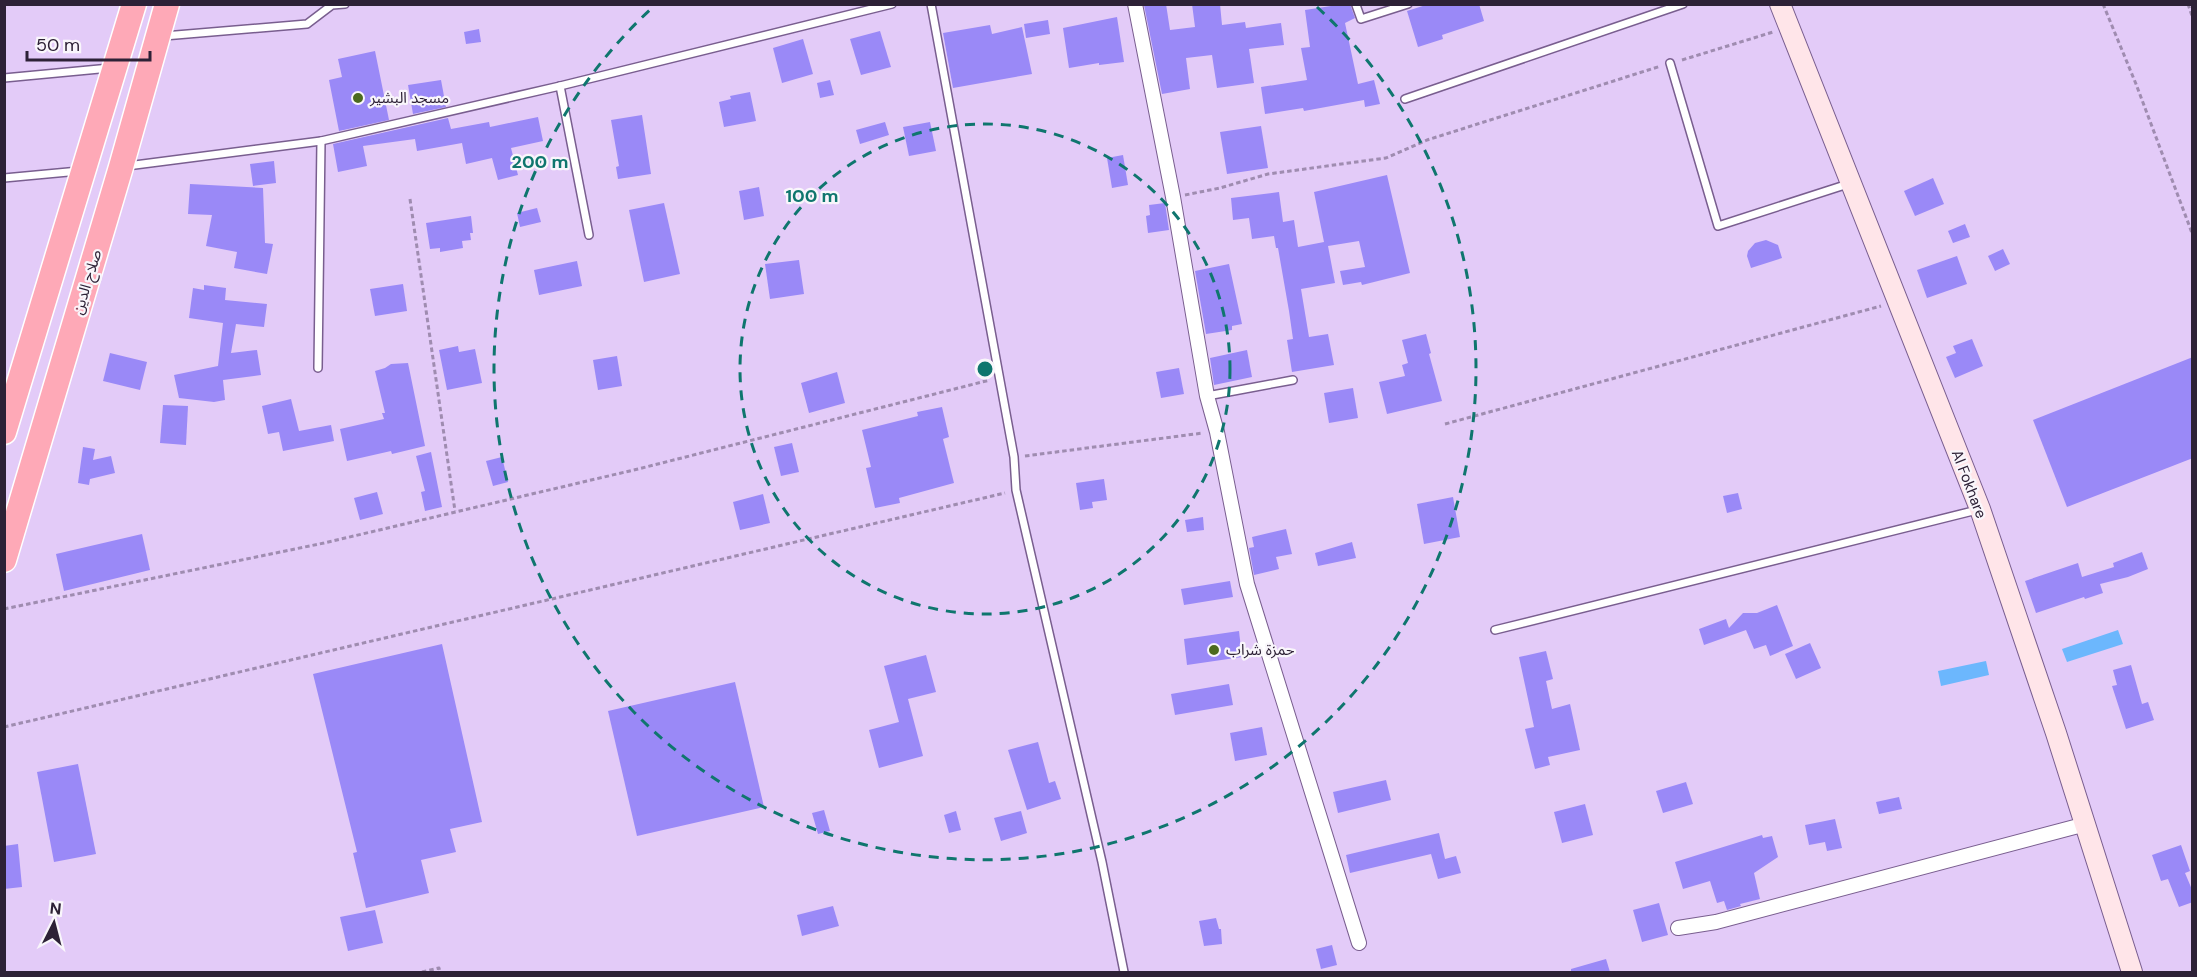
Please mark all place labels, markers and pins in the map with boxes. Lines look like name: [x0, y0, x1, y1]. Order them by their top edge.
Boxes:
place label: مسجد البشير: [369, 88, 449, 108]
marker: مسجد البشير: [351, 91, 365, 105]
centre of rings: [975, 359, 995, 379]
place label: حمزة شراب: [1226, 640, 1295, 660]
marker: حمزة شراب: [1207, 643, 1221, 657]

